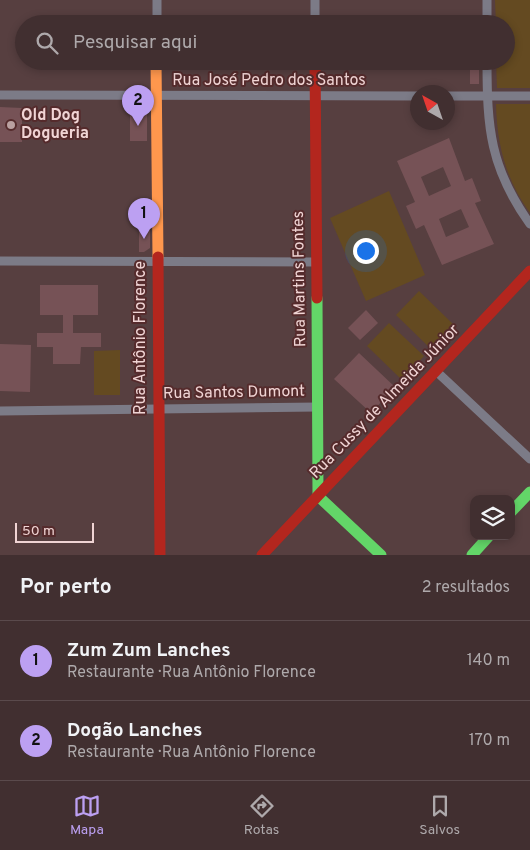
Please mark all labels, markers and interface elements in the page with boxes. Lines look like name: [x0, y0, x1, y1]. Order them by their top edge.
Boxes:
search box: [15, 15, 515, 70]
icon: search: [33, 29, 61, 57]
text: Pesquisar aqui: [73, 31, 197, 55]
street label: Rua José Pedro dos Santos: [172, 71, 366, 91]
pin: 2: [122, 85, 154, 126]
north arrow: [410, 85, 455, 130]
place label: Old Dog Dogueria: [21, 106, 89, 144]
marker: Old Dog Dogueria: [5, 119, 17, 131]
pin: 1: [128, 198, 160, 239]
street label: Rua Martins Fontes: [289, 211, 311, 347]
your location: [353, 238, 379, 264]
street label: Rua Antônio Florence: [131, 261, 151, 415]
street label: Rua Cussy de Almeida Júnior: [306, 320, 464, 484]
street label: Rua Santos Dumont: [163, 382, 305, 404]
map controls: [470, 495, 515, 540]
button: layers: [470, 495, 515, 540]
scale bar: [15, 520, 94, 543]
text: 50 m: [22, 523, 55, 540]
text: Por perto: [20, 574, 112, 601]
text: 2 resultados: [422, 578, 510, 598]
text: Zum Zum Lanches: [67, 639, 231, 663]
text: 1: [33, 651, 39, 671]
text: 140 m: [467, 651, 510, 671]
text: Restaurante · Rua Antônio Florence: [67, 663, 316, 683]
text: Dogão Lanches: [67, 719, 202, 743]
text: 2: [31, 731, 41, 751]
text: 170 m: [469, 731, 510, 751]
text: Restaurante · Rua Antônio Florence: [67, 743, 316, 763]
tab: Mapa: [70, 792, 104, 839]
tab: Rotas: [244, 792, 279, 839]
tab: Salvos: [419, 792, 460, 839]

